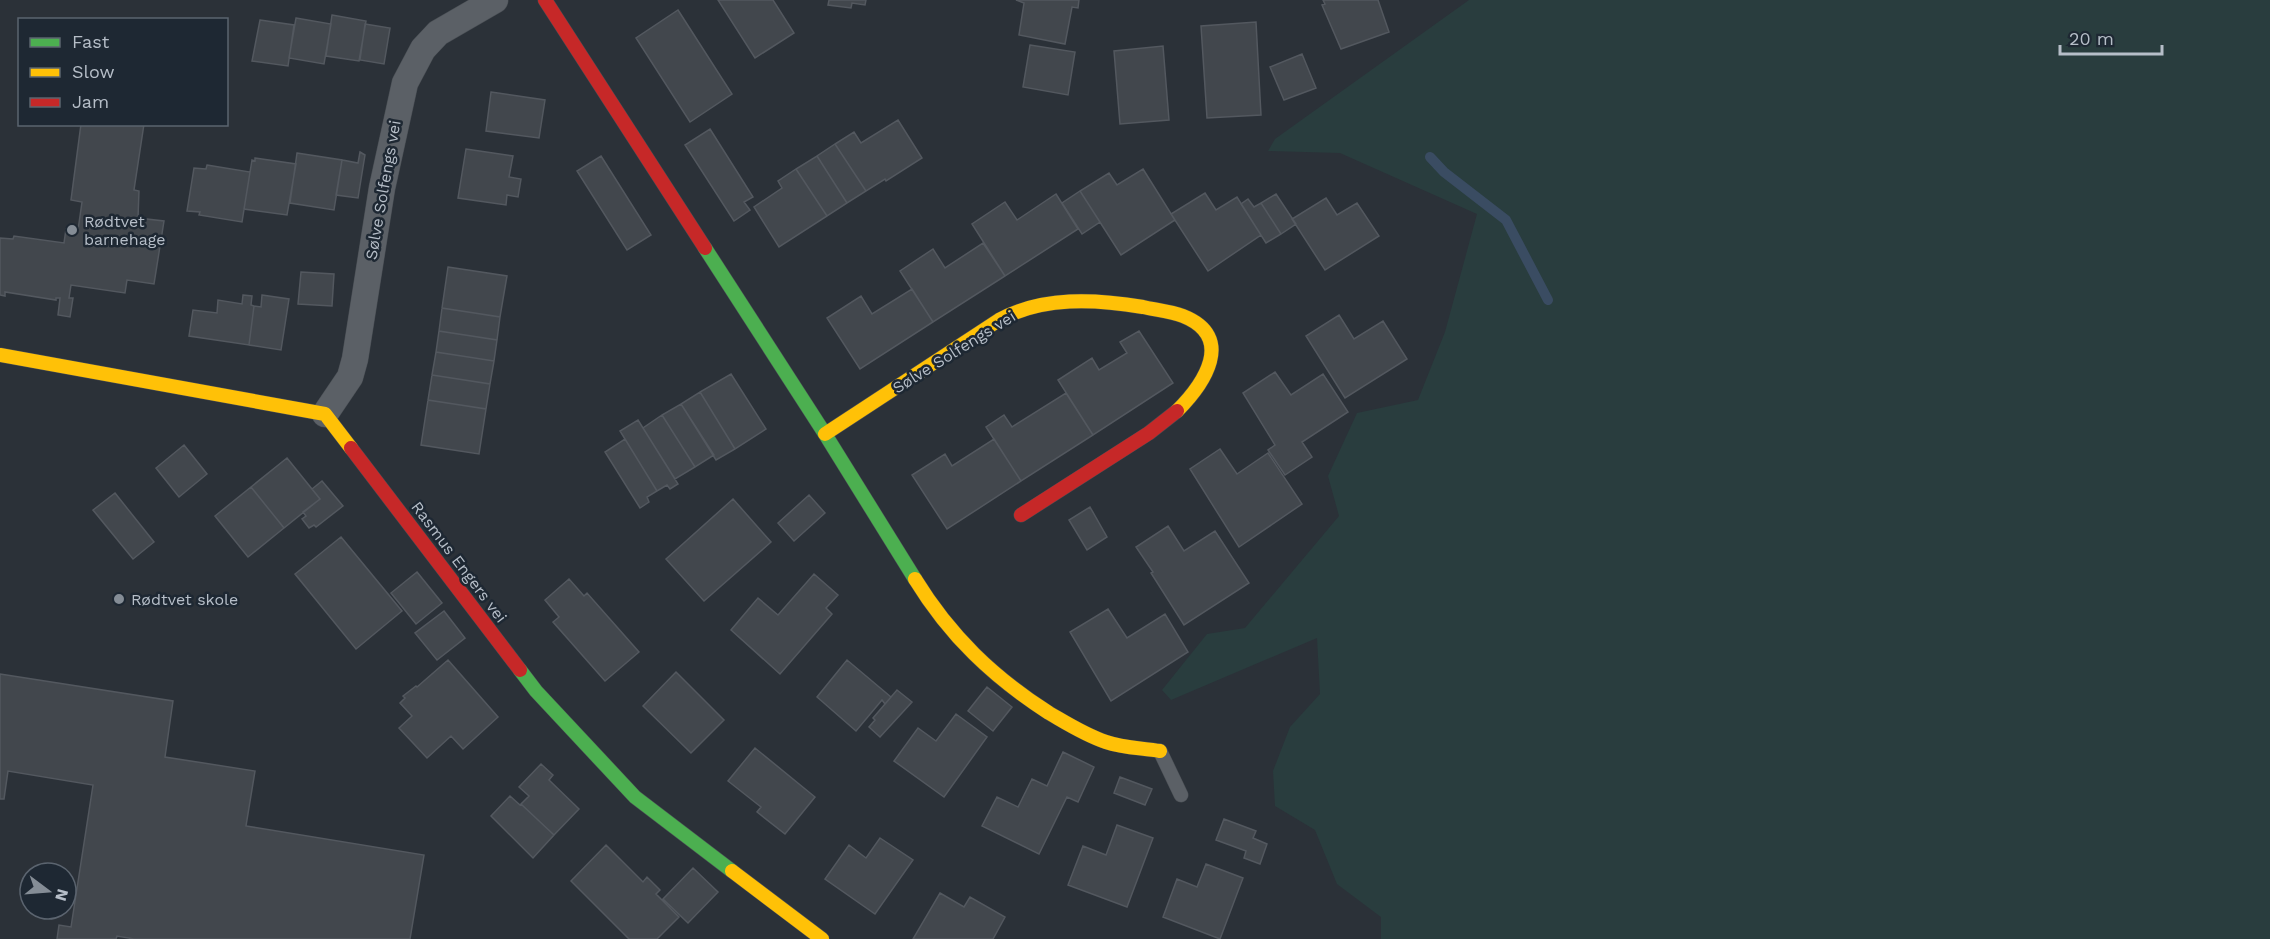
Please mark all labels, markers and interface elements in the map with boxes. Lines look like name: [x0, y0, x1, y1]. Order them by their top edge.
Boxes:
legend: [18, 18, 228, 126]
scale bar: [2060, 18, 2162, 56]
text: 20 m: [2069, 28, 2114, 49]
text: Fast: [72, 31, 110, 52]
text: Slow: [72, 61, 115, 82]
text: Jam: [72, 91, 109, 112]
street label: Sølve Solfengs vei: [361, 119, 405, 261]
place label: Rødtvet barnehage: [84, 212, 165, 249]
marker: Rødtvet barnehage: [65, 223, 79, 237]
street label: Sølve Solfengs vei: [889, 307, 1019, 397]
street label: Rasmus Engers vei: [407, 498, 511, 626]
place label: Rødtvet skole: [131, 590, 238, 609]
marker: Rødtvet skole: [112, 592, 126, 606]
north arrow: [18, 861, 78, 921]
text: N: [51, 887, 73, 903]

